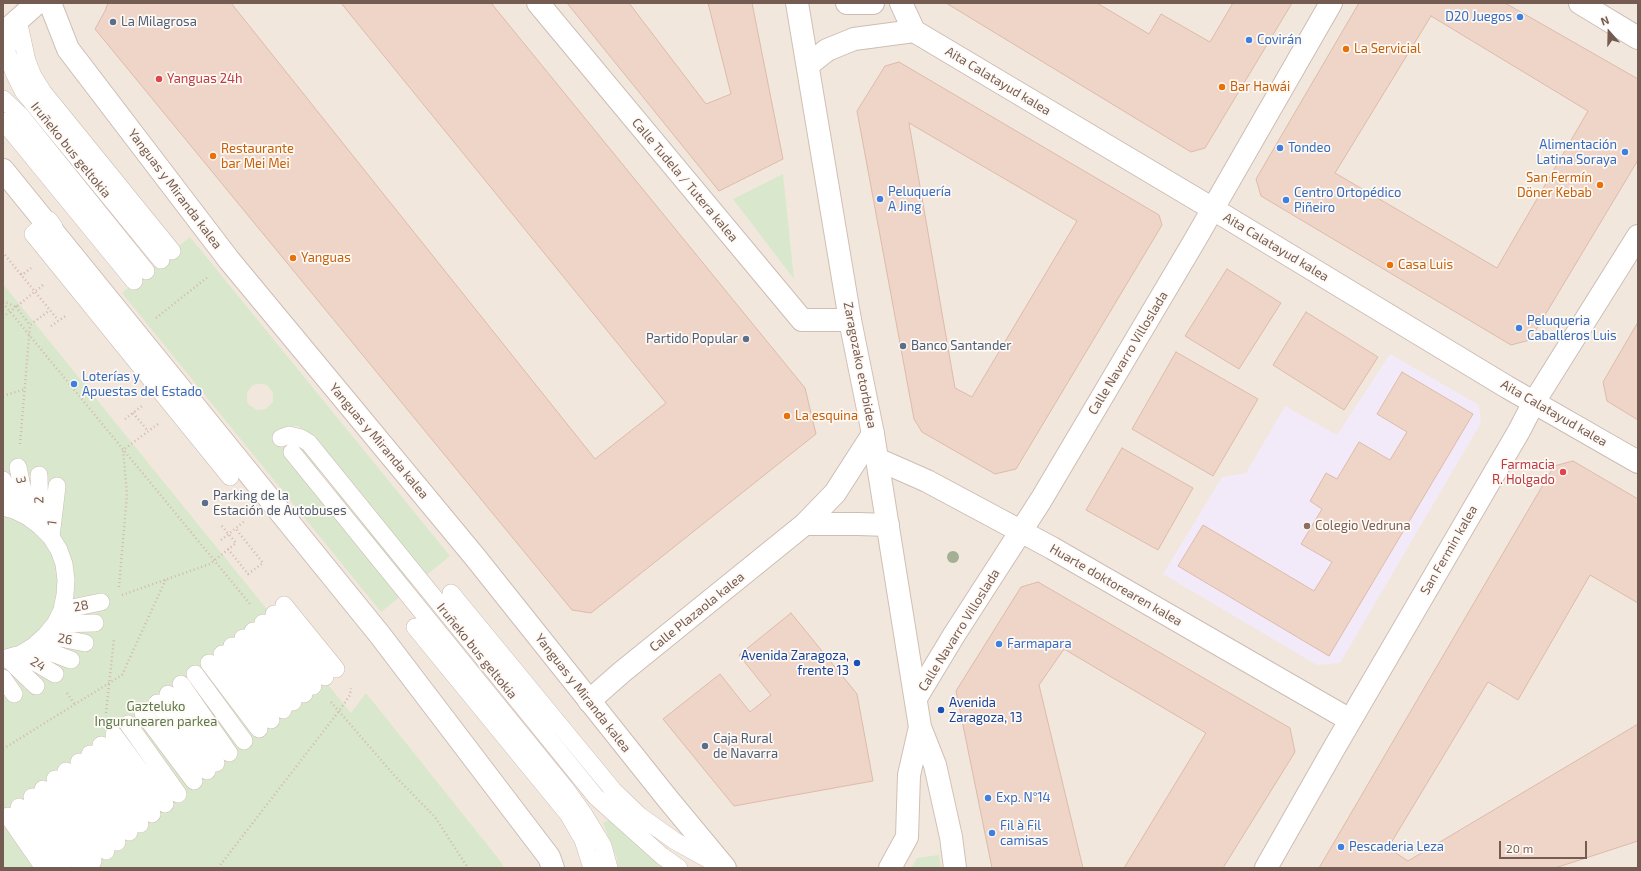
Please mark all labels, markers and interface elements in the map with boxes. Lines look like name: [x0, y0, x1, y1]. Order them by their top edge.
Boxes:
place label: D20 Juegos: [1445, 9, 1512, 25]
marker: D20 Juegos: [1515, 12, 1525, 22]
north arrow: [1589, 12, 1629, 52]
text: N: [1599, 13, 1611, 28]
place label: La Milagrosa: [121, 14, 197, 30]
marker: La Milagrosa: [108, 17, 118, 27]
place label: Covirán: [1257, 32, 1302, 48]
marker: Covirán: [1244, 35, 1254, 45]
place label: La Servicial: [1354, 41, 1421, 57]
street label: Aita Calatayud kalea: [942, 43, 1054, 119]
marker: La Servicial: [1341, 44, 1351, 54]
place label: Yanguas 24h: [167, 71, 243, 87]
marker: Yanguas 24h: [154, 74, 164, 84]
place label: Bar Hawái: [1230, 79, 1290, 95]
marker: Bar Hawái: [1217, 82, 1227, 92]
street label: Iruñeko bus geltokia: [28, 99, 114, 201]
street label: Calle Tudela / Tutera kalea: [629, 115, 741, 245]
street label: Yanguas y Miranda kalea: [125, 126, 225, 252]
place label: Alimentación Latina Soraya: [1536, 137, 1617, 168]
place label: Tondeo: [1288, 140, 1331, 156]
place label: Restaurante bar Mei Mei: [221, 141, 294, 172]
marker: Tondeo: [1275, 143, 1285, 153]
marker: Alimentación Latina Soraya: [1620, 147, 1630, 157]
marker: Restaurante bar Mei Mei: [208, 151, 218, 161]
place label: San Fermín Döner Kebab: [1517, 170, 1592, 201]
marker: San Fermín Döner Kebab: [1595, 180, 1605, 190]
place label: Peluquería A Jing: [888, 184, 951, 215]
place label: Centro Ortopédico Piñeiro: [1294, 185, 1401, 216]
marker: Peluquería A Jing: [875, 194, 885, 204]
marker: Centro Ortopédico Piñeiro: [1281, 195, 1291, 205]
street label: Aita Calatayud kalea: [1220, 209, 1332, 285]
place label: Yanguas: [301, 250, 351, 266]
marker: Yanguas: [288, 253, 298, 263]
place label: Casa Luis: [1398, 257, 1453, 273]
marker: Casa Luis: [1385, 260, 1395, 270]
street label: Calle Navarro Villoslada: [1085, 288, 1171, 418]
street label: Zaragozako etorbidea: [840, 300, 880, 430]
place label: Peluqueria Caballeros Luis: [1527, 313, 1617, 344]
marker: Peluqueria Caballeros Luis: [1514, 323, 1524, 333]
place label: Partido Popular: [646, 331, 738, 347]
marker: Partido Popular: [741, 334, 751, 344]
place label: Banco Santander: [911, 338, 1012, 354]
marker: Banco Santander: [898, 341, 908, 351]
place label: Loterías y Apuestas del Estado: [82, 369, 202, 400]
street label: Aita Calatayud kalea: [1498, 376, 1610, 450]
marker: Loterías y Apuestas del Estado: [69, 379, 79, 389]
street label: Yanguas y Miranda kalea: [326, 380, 432, 502]
place label: La esquina: [795, 408, 858, 424]
marker: La esquina: [782, 411, 792, 421]
place label: Farmacia R. Holgado: [1492, 457, 1555, 488]
marker: Farmacia R. Holgado: [1558, 467, 1568, 477]
street label: 3: [13, 475, 29, 485]
place label: Parking de la Estación de Autobuses: [213, 488, 347, 519]
street label: 2: [31, 496, 47, 504]
marker: Parking de la Estación de Autobuses: [200, 498, 210, 508]
street label: San Fermin kalea: [1417, 503, 1481, 597]
place label: Colegio Vedruna: [1315, 518, 1411, 534]
street label: 1: [44, 519, 60, 527]
marker: Colegio Vedruna: [1302, 521, 1312, 531]
street label: Huarte doktorearen kalea: [1047, 541, 1185, 629]
street label: Calle Navarro Villoslada: [915, 566, 1003, 694]
street label: Calle Plazaola kalea: [646, 569, 748, 655]
street label: 28: [72, 597, 90, 615]
street label: Iruñeko bus geltokia: [434, 600, 520, 702]
street label: 26: [56, 630, 74, 648]
street label: Yanguas y Miranda kalea: [532, 631, 634, 755]
place label: Farmapara: [1007, 636, 1072, 652]
marker: Farmapara: [994, 639, 1004, 649]
place label: Avenida Zaragoza, frente 13: [741, 648, 849, 679]
street label: 24: [27, 653, 49, 675]
marker: Avenida Zaragoza, frente 13: [852, 658, 862, 668]
place label: Avenida Zaragoza, 13: [949, 695, 1022, 726]
park label: Gazteluko Ingurunearen parkea: [95, 699, 217, 730]
marker: Avenida Zaragoza, 13: [936, 705, 946, 715]
place label: Caja Rural de Navarra: [713, 731, 778, 762]
marker: Caja Rural de Navarra: [700, 741, 710, 751]
place label: Exp. N°14: [996, 790, 1051, 806]
marker: Exp. N°14: [983, 793, 993, 803]
place label: Fil à Fil camisas: [1000, 818, 1048, 849]
marker: Fil à Fil camisas: [987, 828, 997, 838]
scale bar: [1501, 833, 1589, 859]
place label: Pescaderia Leza: [1349, 839, 1444, 855]
text: 20 m: [1506, 841, 1533, 855]
marker: Pescaderia Leza: [1336, 842, 1346, 852]

